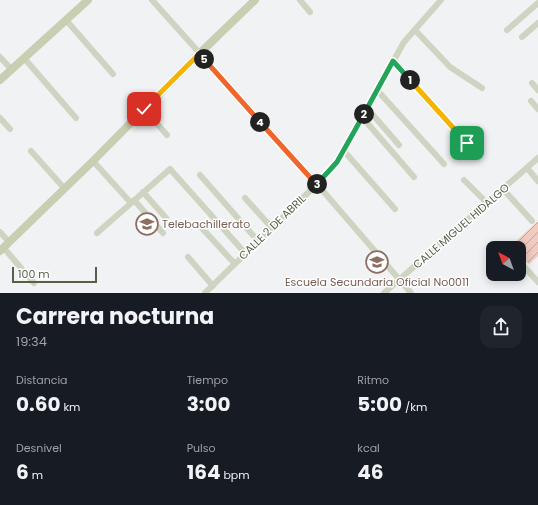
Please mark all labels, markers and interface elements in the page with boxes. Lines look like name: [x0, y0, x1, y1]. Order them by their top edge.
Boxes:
pin: 5: [194, 49, 214, 69]
text: 5: [200, 51, 208, 67]
pin: 1: [400, 70, 420, 90]
text: 1: [408, 72, 412, 88]
pin: [127, 92, 161, 126]
icon: check: [133, 98, 155, 120]
pin: 2: [354, 104, 374, 124]
text: 2: [361, 106, 367, 122]
pin: 4: [250, 112, 270, 132]
text: 4: [256, 114, 264, 130]
pin: [450, 126, 484, 160]
icon: arrive: [456, 132, 478, 154]
pin: 3: [307, 174, 327, 194]
text: 3: [314, 176, 320, 192]
street label: CALLE MIGUEL HIDALGO: [409, 179, 513, 272]
street label: CALLE 2 DE ABRIL: [235, 191, 309, 263]
school or university icon: Telebachillerato: [134, 211, 160, 237]
place label: Telebachillerato: [162, 216, 250, 232]
north arrow: [486, 241, 526, 281]
map controls: [486, 241, 526, 281]
school or university icon: Escuela Secundaria Oficial No0011: [364, 249, 390, 275]
scale bar: [12, 265, 97, 284]
text: 100 m: [18, 266, 50, 282]
place label: Escuela Secundaria Oficial No0011: [285, 274, 469, 290]
text: Carrera nocturna: [16, 301, 214, 332]
button: share: [480, 306, 522, 348]
text: 19:34: [16, 332, 47, 351]
text: Distancia: [16, 372, 68, 388]
text: Tiempo: [187, 372, 228, 388]
text: Ritmo: [357, 372, 389, 388]
text: 0.60: [16, 390, 60, 418]
text: 3:00: [187, 390, 231, 418]
text: 5:00: [357, 390, 402, 418]
text: km: [60, 399, 80, 415]
text: /km: [402, 399, 427, 415]
text: Desnivel: [16, 440, 62, 456]
text: Pulso: [187, 440, 216, 456]
text: kcal: [357, 440, 380, 456]
text: 6: [16, 458, 29, 486]
text: 164: [187, 458, 220, 486]
text: 46: [357, 458, 384, 486]
text: m: [29, 467, 43, 483]
text: bpm: [220, 467, 250, 483]

